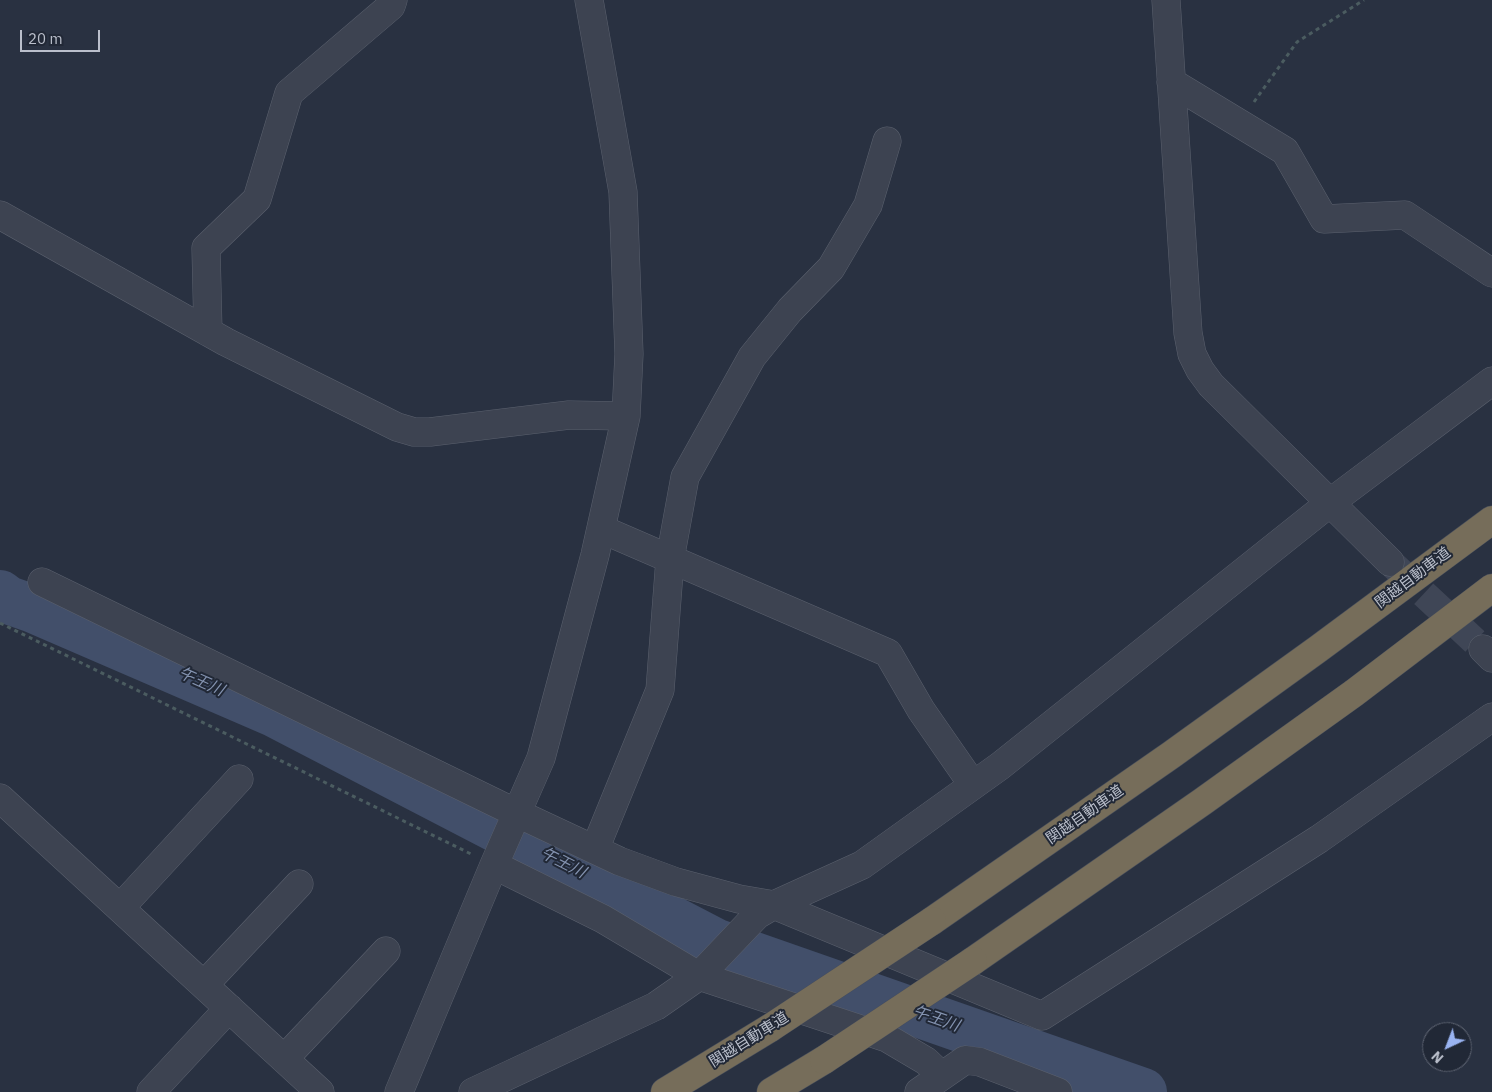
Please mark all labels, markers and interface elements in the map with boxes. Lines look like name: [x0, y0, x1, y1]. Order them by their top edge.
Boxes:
scale bar: [22, 20, 102, 52]
text: 20 m: [28, 29, 63, 48]
street label: 関越自動車道: [1372, 544, 1454, 612]
water label: 午王川: [175, 663, 227, 701]
street label: 関越自動車道: [1043, 782, 1127, 848]
water label: 午王川: [537, 844, 589, 882]
water label: 午王川: [910, 1002, 962, 1036]
street label: 関越自動車道: [706, 1009, 792, 1071]
north arrow: [1422, 1022, 1472, 1072]
text: N: [1428, 1047, 1447, 1067]

